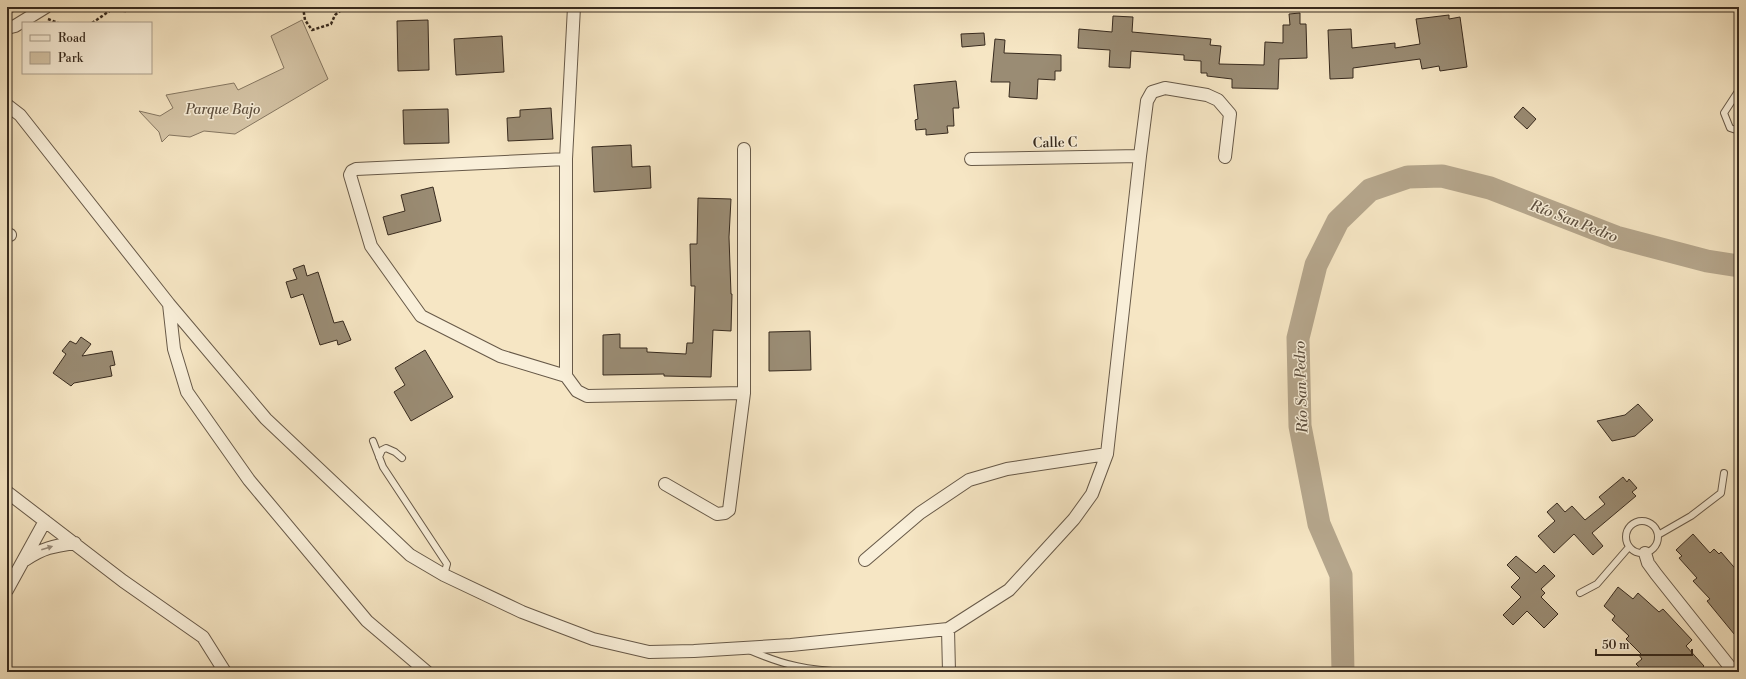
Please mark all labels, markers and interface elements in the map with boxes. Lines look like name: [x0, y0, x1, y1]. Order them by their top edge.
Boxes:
legend: [22, 22, 152, 74]
text: Road: [58, 31, 86, 46]
text: Park: [58, 51, 84, 66]
park label: Parque Bajo: [185, 101, 260, 119]
street label: Calle C: [1033, 134, 1077, 152]
water label: Río San Pedro: [1526, 196, 1620, 247]
water label: Río San Pedro: [1290, 340, 1313, 434]
one-way arrow: [41, 545, 53, 551]
scale bar: [1596, 631, 1692, 657]
text: 50 m: [1602, 638, 1630, 653]

